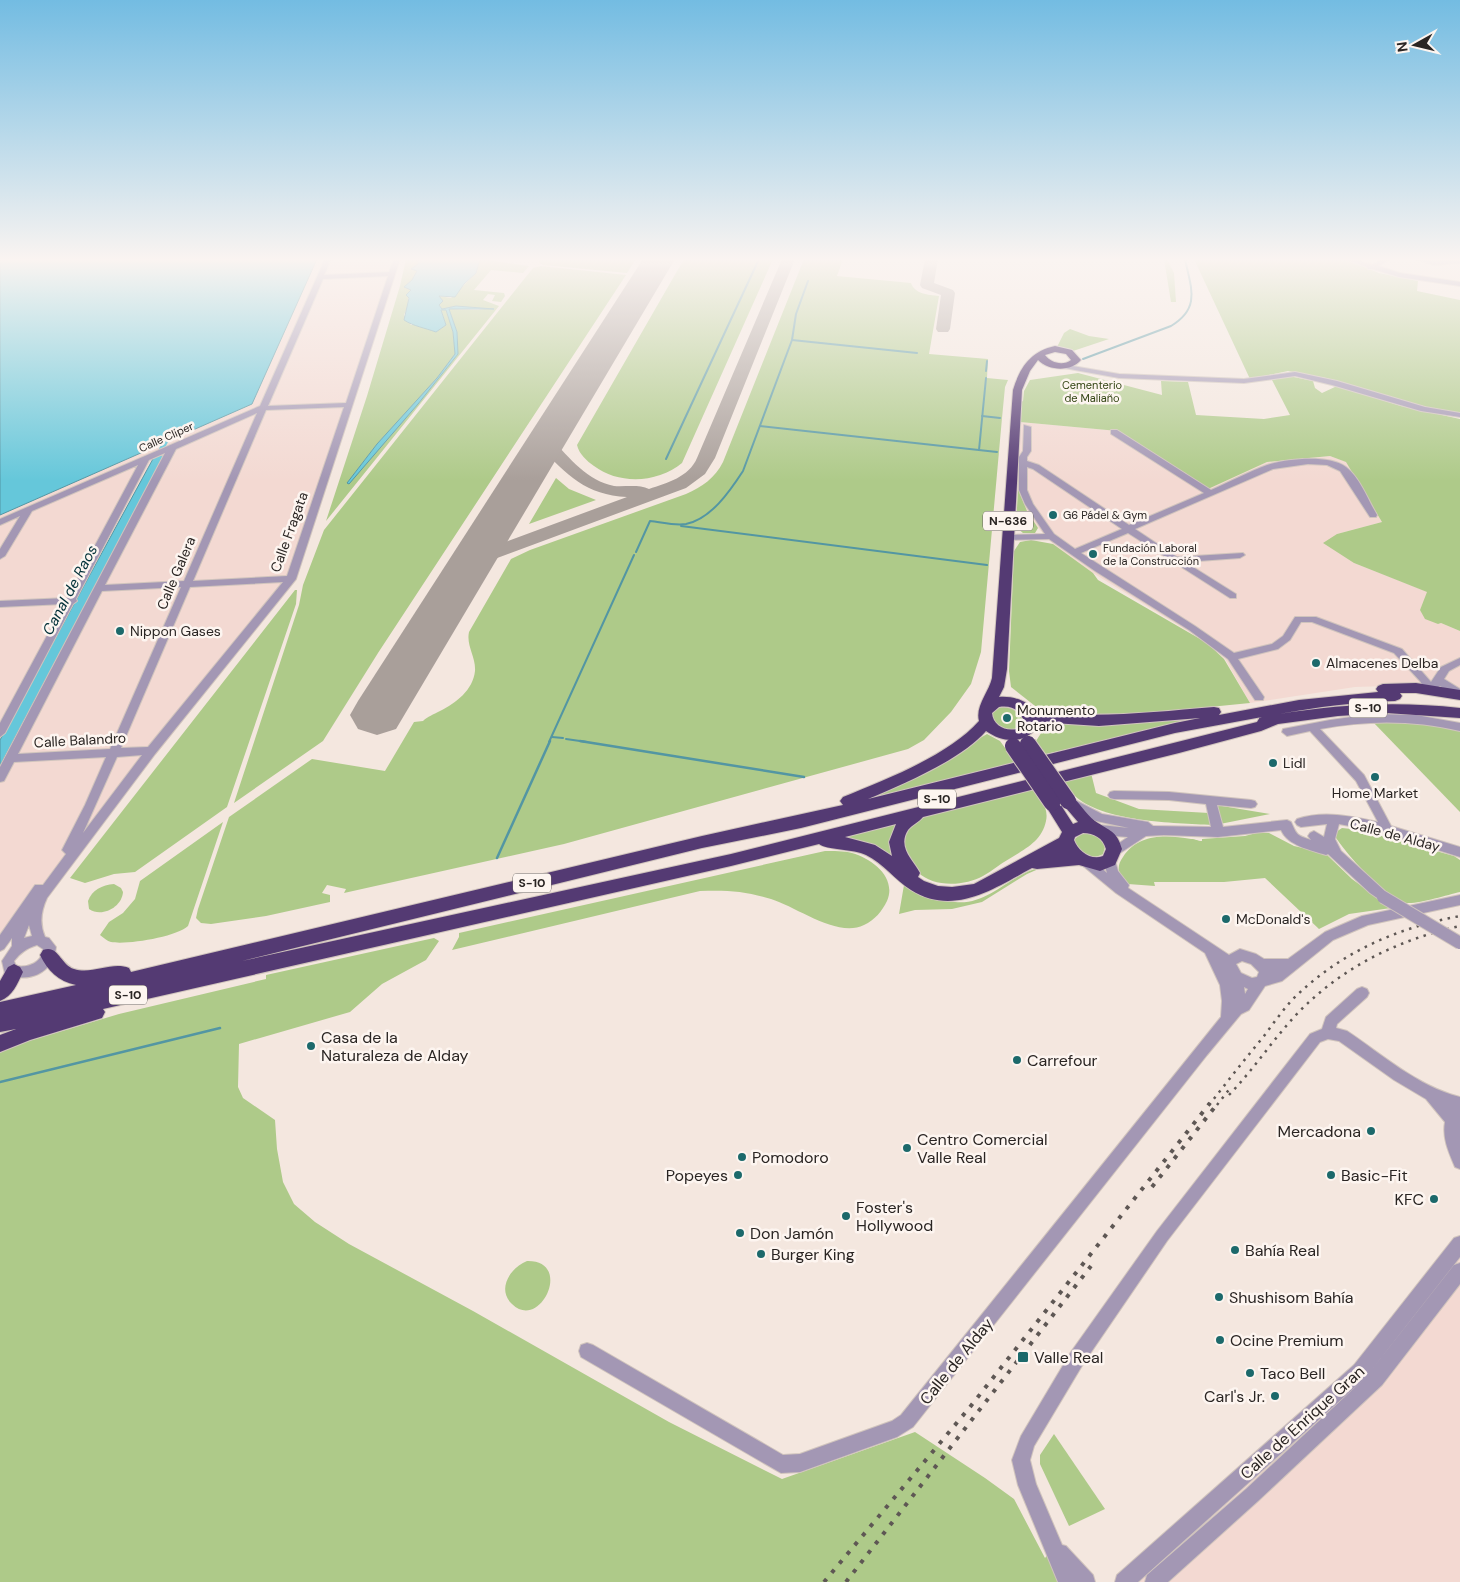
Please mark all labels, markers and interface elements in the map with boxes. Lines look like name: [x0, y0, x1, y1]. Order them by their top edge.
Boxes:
north arrow: [1390, 20, 1440, 70]
text: N: [1393, 40, 1412, 53]
park label: Cementerio de Maliaño: [1062, 378, 1122, 405]
street label: Calle Cliper: [137, 419, 195, 455]
street label: Calle Fragata: [266, 489, 312, 575]
place label: G6 Pádel & Gym: [1063, 508, 1147, 522]
marker: G6 Pádel & Gym: [1047, 509, 1059, 521]
road number: N-636: [983, 512, 1033, 530]
street label: Calle Galera: [153, 534, 199, 612]
water label: Canal de Raos: [38, 541, 102, 639]
place label: Fundación Laboral de la Construcción: [1103, 541, 1199, 568]
marker: Fundación Laboral de la Construcción: [1087, 548, 1099, 560]
place label: Nippon Gases: [130, 622, 221, 640]
marker: Nippon Gases: [114, 625, 126, 637]
place label: Almacenes Delba: [1326, 654, 1438, 672]
marker: Almacenes Delba: [1310, 657, 1322, 669]
road number: S-10: [1349, 698, 1387, 718]
place label: Monumento Rotario: [1017, 701, 1095, 735]
marker: Monumento Rotario: [1001, 712, 1013, 724]
street label: Calle Balandro: [33, 729, 127, 751]
place label: Lidl: [1283, 754, 1306, 772]
marker: Lidl: [1267, 757, 1279, 769]
marker: Home Market: [1369, 771, 1381, 783]
place label: Home Market: [1332, 784, 1418, 802]
road number: S-10: [918, 790, 956, 809]
street label: Calle de Alday: [1348, 814, 1442, 856]
road number: S-10: [513, 874, 551, 892]
place label: McDonald's: [1236, 910, 1311, 928]
marker: McDonald's: [1220, 913, 1232, 925]
road number: S-10: [109, 986, 147, 1004]
place label: Casa de la Naturaleza de Alday: [321, 1027, 469, 1066]
marker: Casa de la Naturaleza de Alday: [305, 1040, 317, 1052]
place label: Carrefour: [1027, 1050, 1098, 1071]
marker: Carrefour: [1011, 1054, 1023, 1066]
place label: Mercadona: [1278, 1121, 1361, 1142]
marker: Mercadona: [1365, 1125, 1377, 1137]
place label: Centro Comercial Valle Real: [917, 1129, 1048, 1168]
marker: Centro Comercial Valle Real: [901, 1142, 913, 1154]
place label: Pomodoro: [752, 1147, 829, 1168]
marker: Pomodoro: [736, 1151, 748, 1163]
place label: Popeyes: [666, 1165, 728, 1186]
place label: Basic-Fit: [1341, 1165, 1408, 1186]
marker: Popeyes: [732, 1169, 744, 1181]
marker: Basic-Fit: [1325, 1169, 1337, 1181]
place label: KFC: [1395, 1189, 1424, 1210]
marker: KFC: [1428, 1193, 1440, 1205]
place label: Foster's Hollywood: [856, 1197, 933, 1236]
marker: Foster's Hollywood: [840, 1210, 852, 1222]
place label: Don Jamón: [750, 1223, 834, 1244]
marker: Don Jamón: [734, 1227, 746, 1239]
place label: Bahía Real: [1245, 1240, 1319, 1261]
place label: Burger King: [771, 1244, 855, 1265]
marker: Bahía Real: [1229, 1244, 1241, 1256]
marker: Burger King: [755, 1248, 767, 1260]
place label: Shushisom Bahía: [1229, 1287, 1354, 1308]
marker: Shushisom Bahía: [1213, 1291, 1225, 1303]
street label: Calle de Alday: [915, 1314, 998, 1409]
place label: Ocine Premium: [1230, 1330, 1343, 1351]
marker: Ocine Premium: [1214, 1334, 1226, 1346]
place label: Valle Real: [1034, 1347, 1103, 1368]
marker: Valle Real: [1016, 1350, 1030, 1364]
street label: Calle de Enrique Gran: [1236, 1361, 1369, 1484]
place label: Taco Bell: [1260, 1363, 1325, 1384]
marker: Taco Bell: [1244, 1367, 1256, 1379]
place label: Carl's Jr.: [1204, 1386, 1265, 1407]
marker: Carl's Jr.: [1269, 1390, 1281, 1402]

